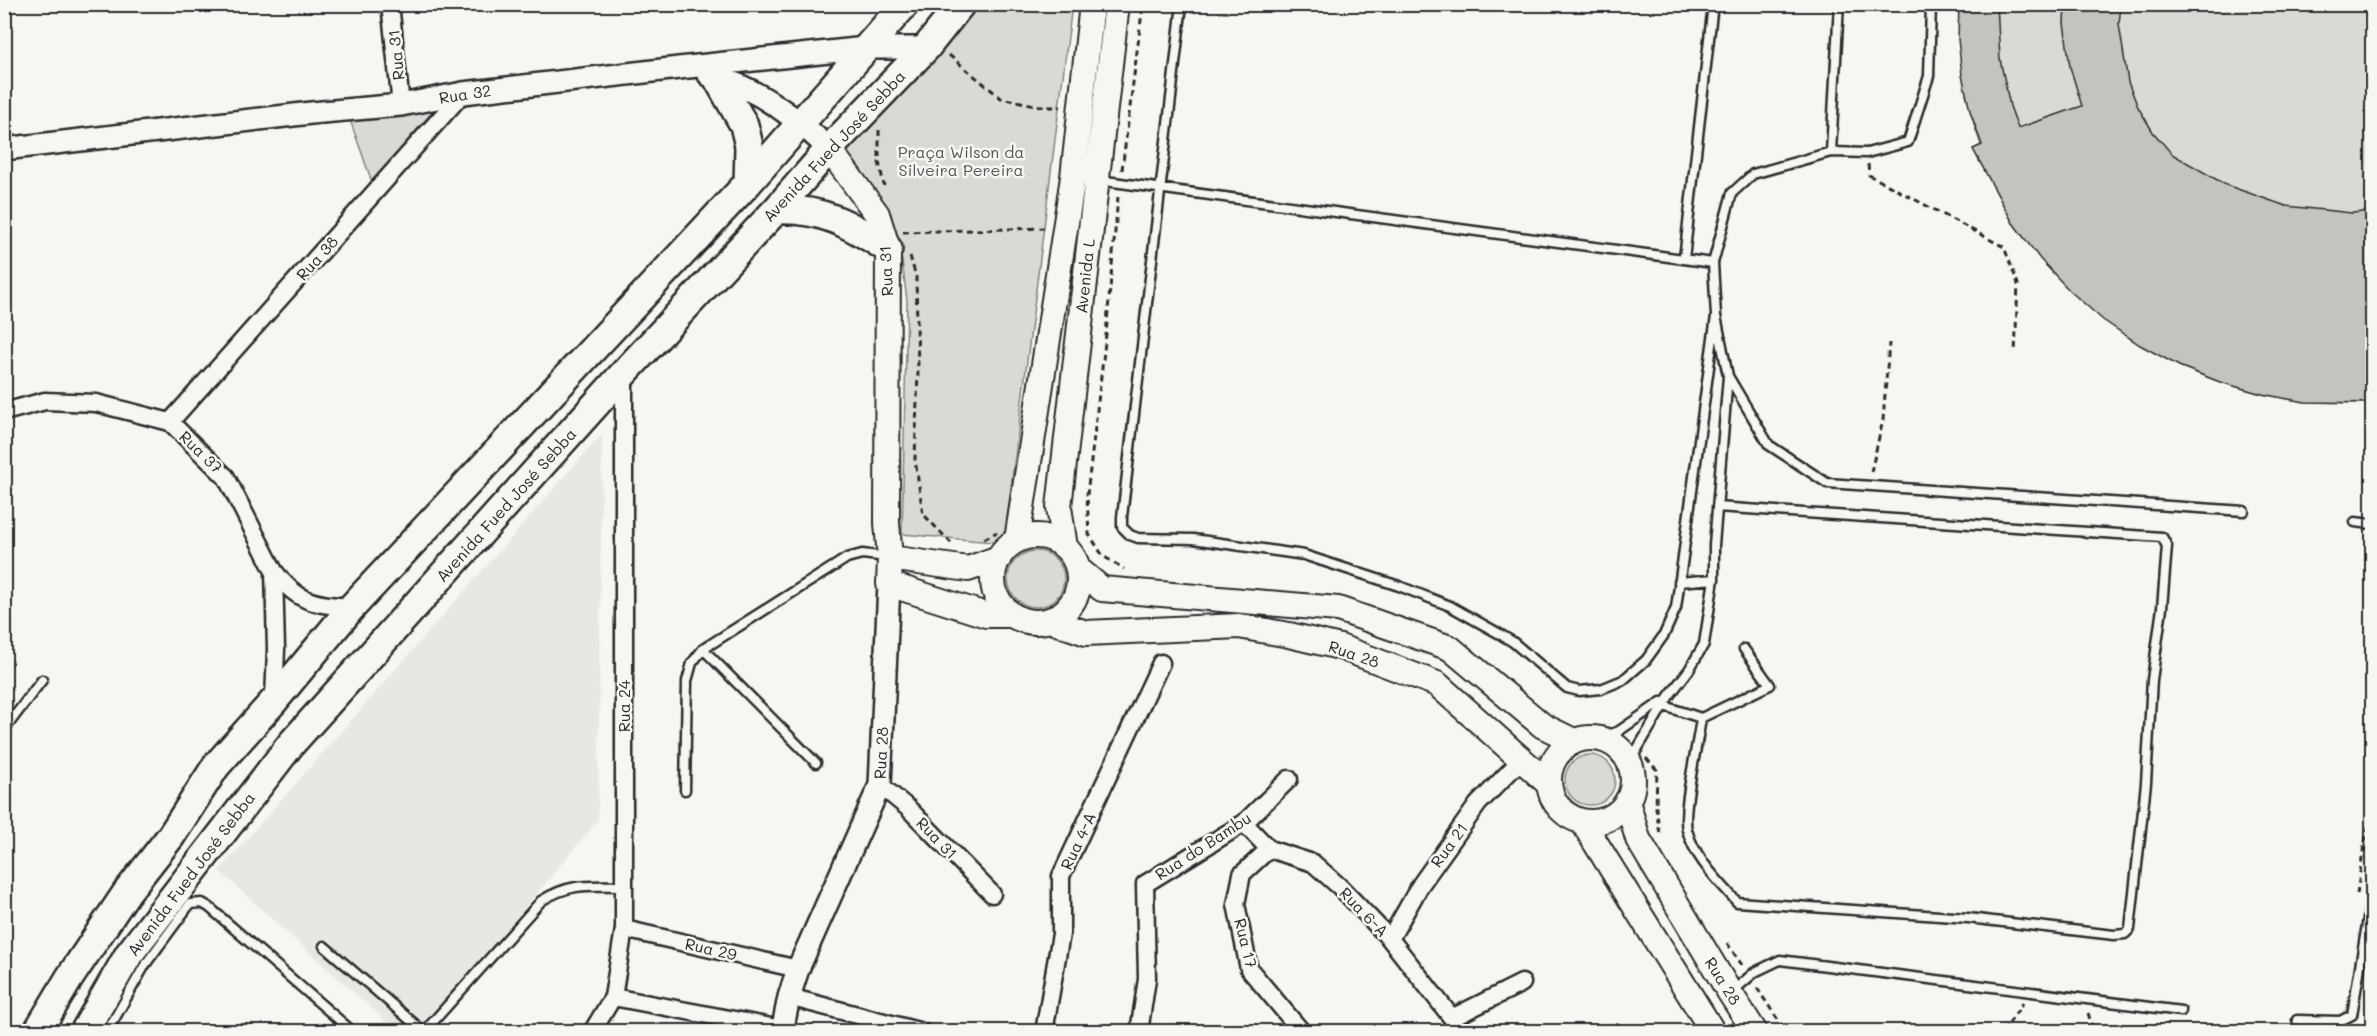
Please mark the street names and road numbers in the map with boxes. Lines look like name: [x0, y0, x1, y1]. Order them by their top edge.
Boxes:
street label: Rua 31: [382, 29, 409, 81]
street label: Avenida Fued José Sebba: [758, 65, 910, 226]
street label: Rua 32: [437, 79, 492, 108]
street label: Rua 38: [291, 231, 342, 284]
street label: Avenida L: [1070, 237, 1099, 314]
street label: Rua 31: [874, 245, 897, 297]
street label: Avenida Fued José Sebba: [431, 423, 580, 586]
street label: Rua 37: [175, 426, 228, 477]
street label: Rua 28: [1326, 635, 1383, 672]
street label: Rua 24: [613, 679, 634, 732]
street label: Rua 28: [869, 726, 892, 780]
street label: Avenida Fued José Sebba: [122, 787, 259, 960]
street label: Rua do Bambu: [1151, 807, 1255, 884]
street label: Rua 4-A: [1055, 809, 1100, 873]
street label: Rua 31: [912, 812, 962, 863]
street label: Rua 21: [1425, 818, 1472, 871]
street label: Rua 6-A: [1335, 882, 1393, 941]
street label: Rua 17: [1230, 916, 1263, 970]
street label: Rua 29: [683, 932, 739, 965]
street label: Rua 28: [1701, 953, 1746, 1009]

